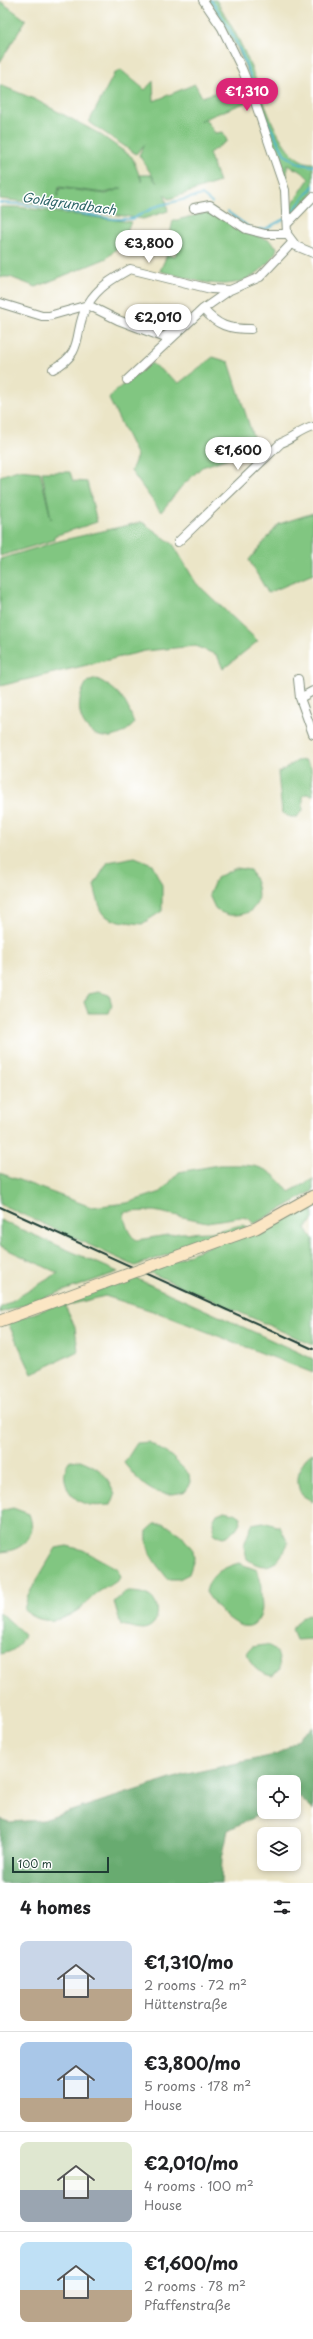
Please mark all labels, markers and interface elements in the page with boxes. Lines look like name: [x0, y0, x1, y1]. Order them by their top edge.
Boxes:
pin: €1,310: [214, 78, 280, 112]
text: €1,310: [225, 81, 269, 100]
water label: Goldgrundbach: [21, 187, 118, 219]
pin: €3,800: [116, 230, 182, 264]
text: €3,800: [124, 233, 174, 252]
pin: €2,010: [125, 304, 191, 338]
text: €2,010: [134, 307, 182, 326]
pin: €1,600: [205, 437, 271, 471]
text: €1,600: [214, 440, 262, 459]
map controls: [257, 1775, 301, 1871]
button: locate: [257, 1775, 301, 1819]
button: layers: [257, 1827, 301, 1871]
scale bar: [12, 1855, 109, 1874]
text: 100 m: [18, 1855, 52, 1872]
text: 4 homes: [20, 1894, 91, 1920]
icon: filters: [271, 1896, 293, 1918]
text: €1,310/mo: [144, 1949, 233, 1975]
icon: home: [52, 1957, 100, 2005]
text: 2 rooms · 72 m²: [144, 1975, 247, 1994]
text: Hüttenstraße: [144, 1994, 227, 2013]
text: €3,800/mo: [144, 2050, 240, 2076]
icon: home: [52, 2058, 100, 2106]
text: 5 rooms · 178 m²: [144, 2076, 251, 2095]
text: House: [144, 2095, 182, 2114]
text: €2,010/mo: [144, 2150, 238, 2176]
icon: home: [52, 2158, 100, 2206]
text: 4 rooms · 100 m²: [144, 2176, 254, 2195]
text: House: [144, 2195, 182, 2214]
text: €1,600/mo: [144, 2250, 238, 2276]
icon: home: [52, 2258, 100, 2306]
text: 2 rooms · 78 m²: [144, 2276, 246, 2295]
text: Pfaffenstraße: [144, 2295, 231, 2314]

